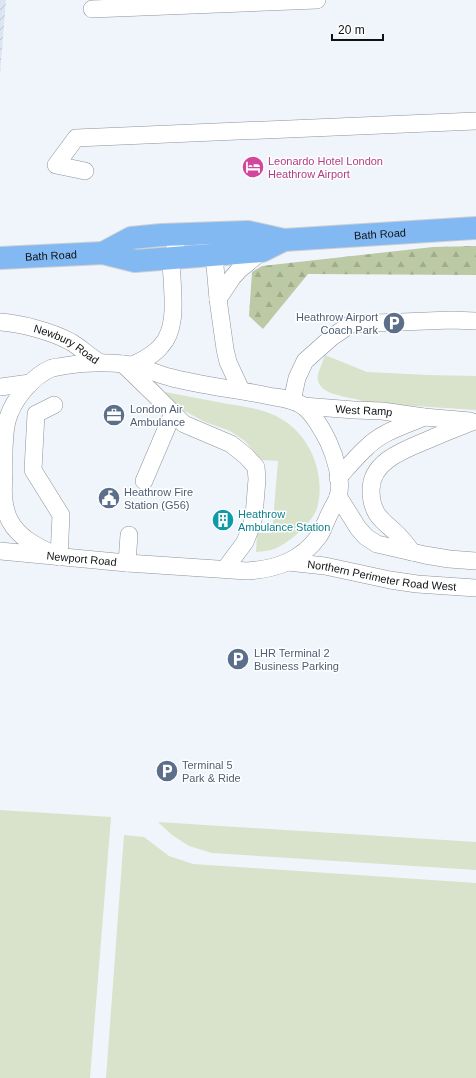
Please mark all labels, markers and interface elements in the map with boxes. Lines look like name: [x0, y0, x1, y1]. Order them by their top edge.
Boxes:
scale bar: [332, 16, 383, 42]
text: 20 m: [338, 23, 365, 37]
hotel icon: Leonardo Hotel London Heathrow Airport: [240, 154, 266, 180]
place label: Leonardo Hotel London Heathrow Airport: [268, 155, 383, 180]
street label: Bath Road: [354, 226, 406, 242]
street label: Bath Road: [25, 248, 77, 263]
parking icon: Heathrow Airport Coach Park: [381, 310, 407, 336]
place label: Heathrow Airport Coach Park: [296, 311, 378, 336]
street label: Newbury Road: [32, 322, 101, 366]
office icon: London Air Ambulance: [101, 402, 127, 428]
place label: London Air Ambulance: [130, 403, 185, 428]
street label: West Ramp: [335, 403, 393, 418]
public building icon: Heathrow Fire Station (G56): [96, 485, 122, 511]
place label: Heathrow Fire Station (G56): [124, 486, 193, 511]
building icon: Heathrow Ambulance Station: [210, 507, 236, 533]
place label: Heathrow Ambulance Station: [238, 508, 330, 533]
street label: Newport Road: [46, 549, 117, 568]
street label: Northern Perimeter Road West: [307, 558, 457, 593]
parking icon: LHR Terminal 2 Business Parking: [225, 646, 251, 672]
place label: LHR Terminal 2 Business Parking: [254, 647, 339, 672]
parking icon: Terminal 5 Park & Ride: [154, 758, 180, 784]
place label: Terminal 5 Park & Ride: [182, 759, 241, 784]

